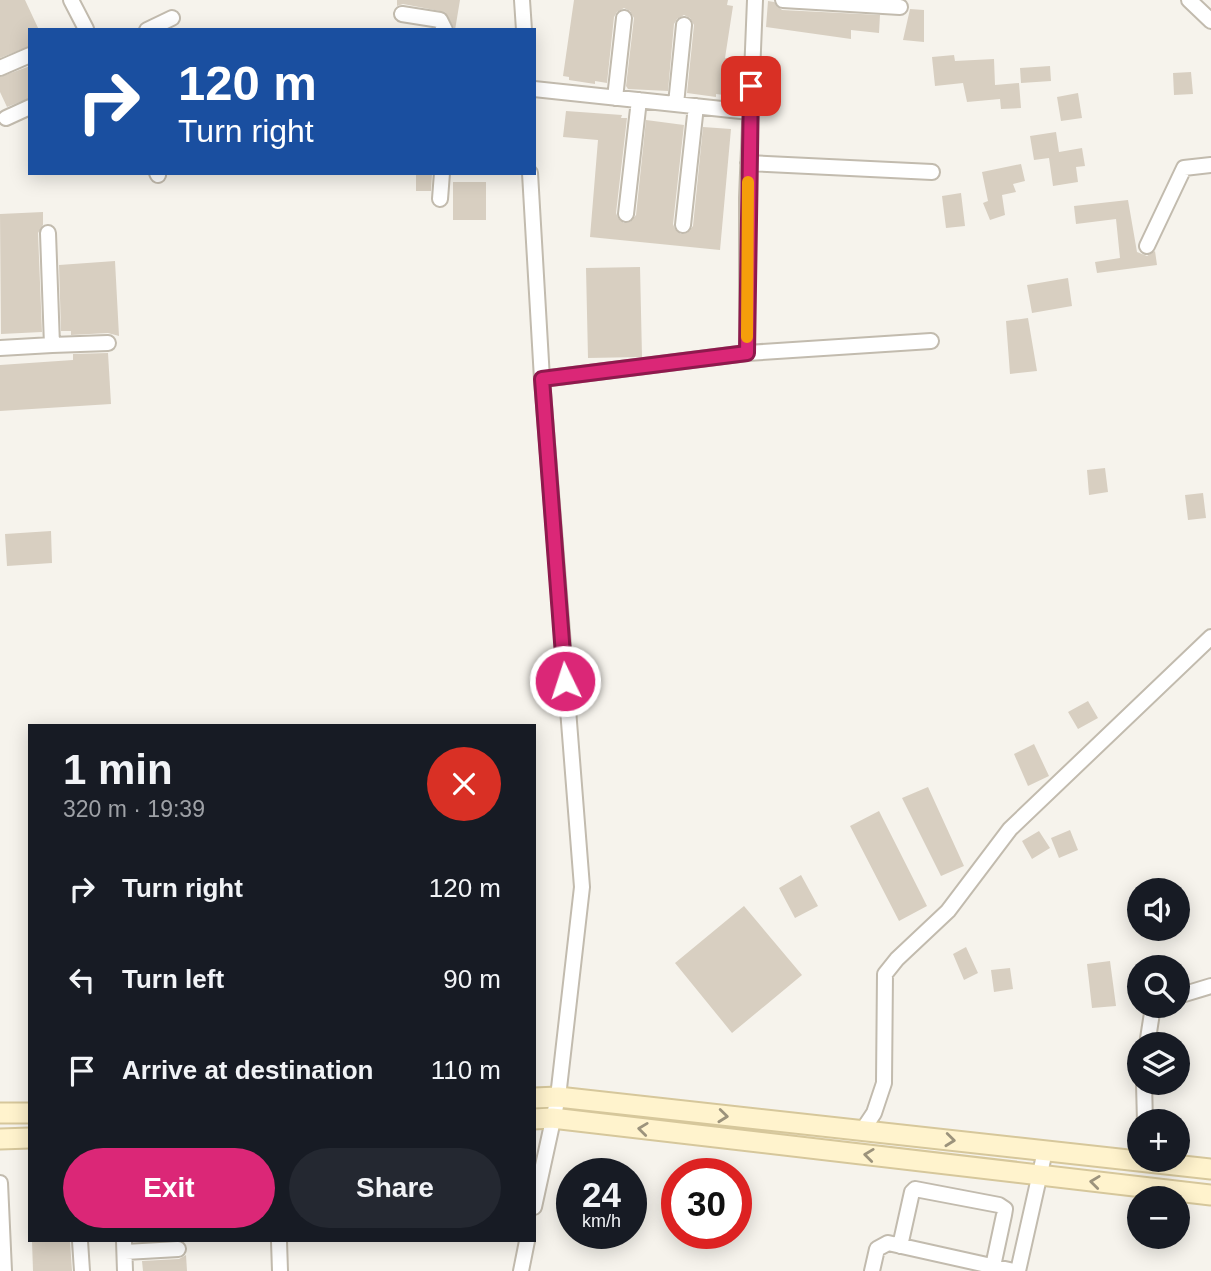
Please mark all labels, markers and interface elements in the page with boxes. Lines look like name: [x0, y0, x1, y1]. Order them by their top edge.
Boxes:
icon: right: [63, 56, 154, 147]
text: 120 m: [178, 56, 317, 110]
pin: [721, 56, 781, 116]
icon: arrive: [732, 67, 770, 105]
text: Turn right: [178, 113, 314, 149]
position arrow: [528, 644, 602, 718]
text: 1 min: [63, 746, 173, 793]
button: close: [427, 747, 501, 821]
text: 320 m · 19:39: [63, 796, 205, 822]
icon: right: [63, 870, 101, 908]
text: Turn right: [122, 873, 243, 903]
text: 120 m: [429, 873, 501, 903]
map controls: [1127, 878, 1190, 1249]
button: sound: [1127, 878, 1190, 941]
button: search: [1127, 955, 1190, 1018]
icon: left: [63, 961, 101, 999]
text: Turn left: [122, 964, 224, 994]
text: 90 m: [443, 964, 501, 994]
button: layers: [1127, 1032, 1190, 1095]
icon: arrive: [63, 1052, 101, 1090]
text: Arrive at destination: [122, 1055, 373, 1085]
text: 110 m: [431, 1055, 501, 1085]
one-way arrow: [718, 1108, 729, 1123]
button: +: [1127, 1109, 1190, 1172]
one-way arrow: [637, 1121, 648, 1136]
one-way arrow: [944, 1133, 955, 1148]
button: Exit: [63, 1148, 275, 1228]
button: Share: [289, 1148, 501, 1228]
one-way arrow: [863, 1148, 874, 1163]
speed limit sign: 30: [661, 1158, 752, 1249]
one-way arrow: [1089, 1174, 1100, 1189]
text: 24: [582, 1175, 621, 1214]
button: −: [1127, 1186, 1190, 1249]
text: km/h: [582, 1211, 621, 1231]

